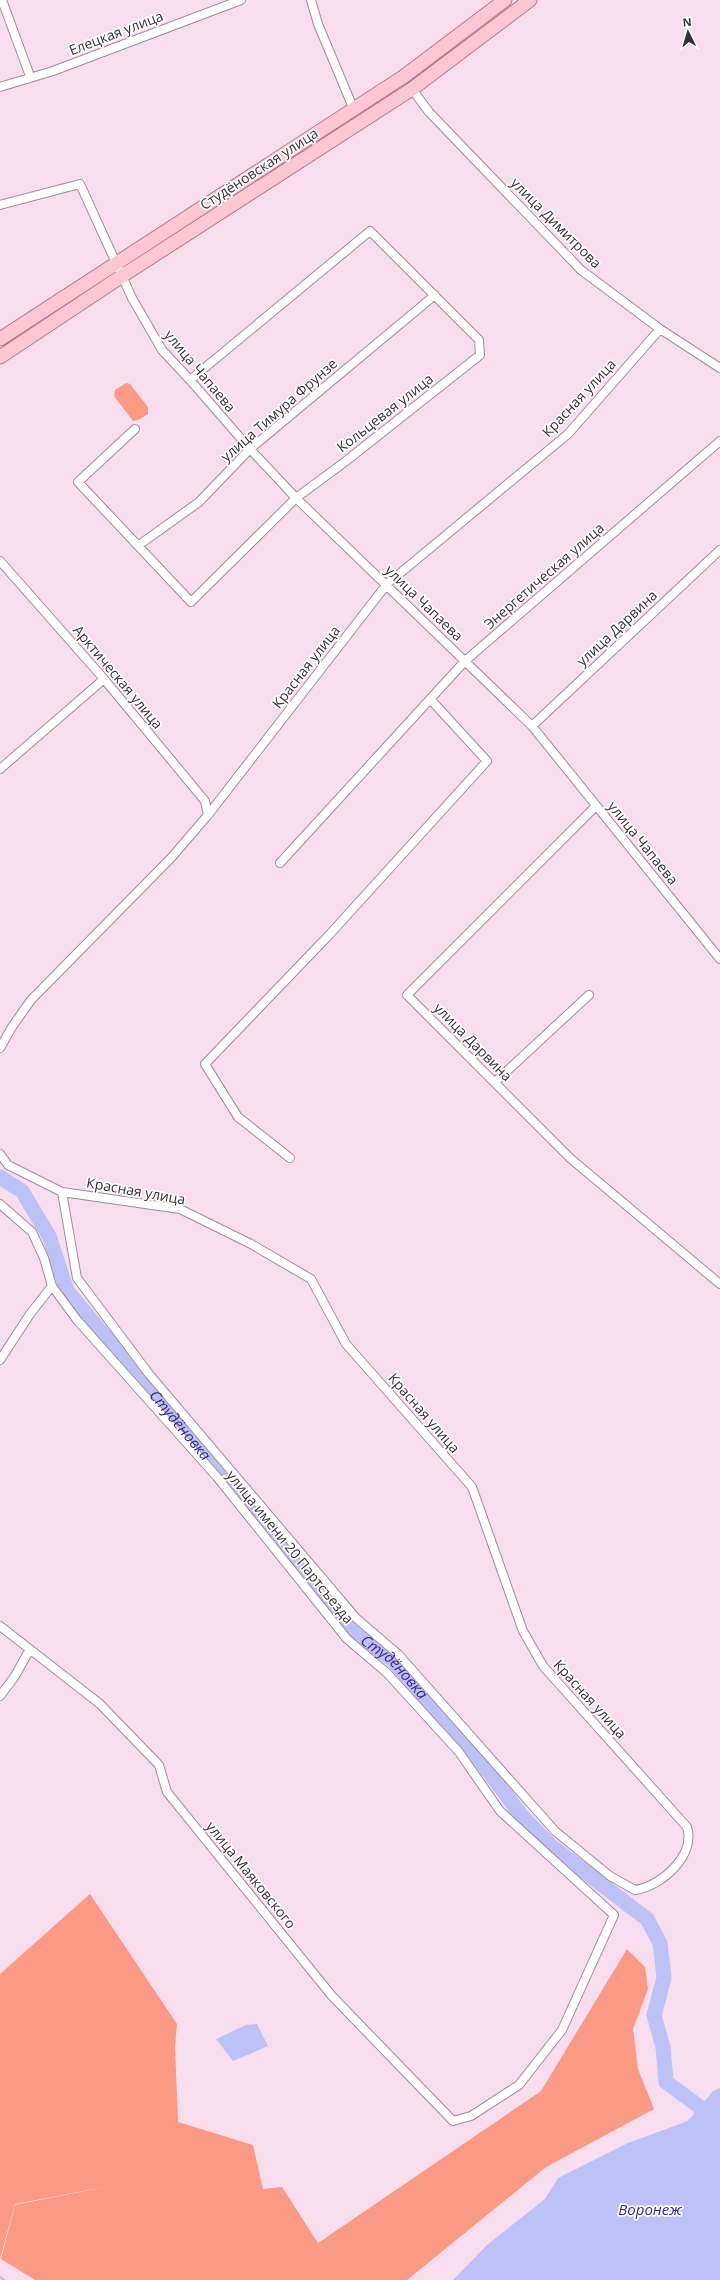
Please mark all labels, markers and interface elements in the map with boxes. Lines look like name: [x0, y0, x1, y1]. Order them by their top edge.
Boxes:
street label: Елецкая улица: [66, 6, 166, 59]
north arrow: [668, 12, 708, 52]
text: N: [682, 14, 692, 29]
street label: Студёновская улица: [196, 123, 321, 214]
street label: улица Димитрова: [507, 173, 606, 272]
street label: улица Чапаева: [160, 326, 240, 416]
street label: улица Тимура Фрунзе: [217, 354, 341, 465]
street label: Красная улица: [538, 355, 620, 441]
street label: Кольцевая улица: [333, 369, 437, 456]
street label: Энергетическая улица: [480, 518, 608, 633]
street label: улица Чапаева: [381, 560, 468, 645]
street label: улица Дарвина: [572, 585, 661, 670]
street label: Арктическая улица: [69, 621, 167, 733]
street label: Красная улица: [267, 621, 344, 712]
street label: улица Чапаева: [604, 797, 683, 888]
street label: улица Дарвина: [430, 998, 517, 1085]
street label: Красная улица: [85, 1172, 187, 1209]
street label: Красная улица: [384, 1369, 464, 1457]
water label: Студёновка: [145, 1385, 216, 1465]
street label: улица имени 20 Партсъезда: [223, 1466, 358, 1627]
water label: Студёновка: [357, 1630, 433, 1703]
street label: Красная улица: [550, 1655, 631, 1742]
street label: улица Маяковского: [202, 1817, 301, 1932]
water label: Воронеж: [618, 2199, 682, 2219]

